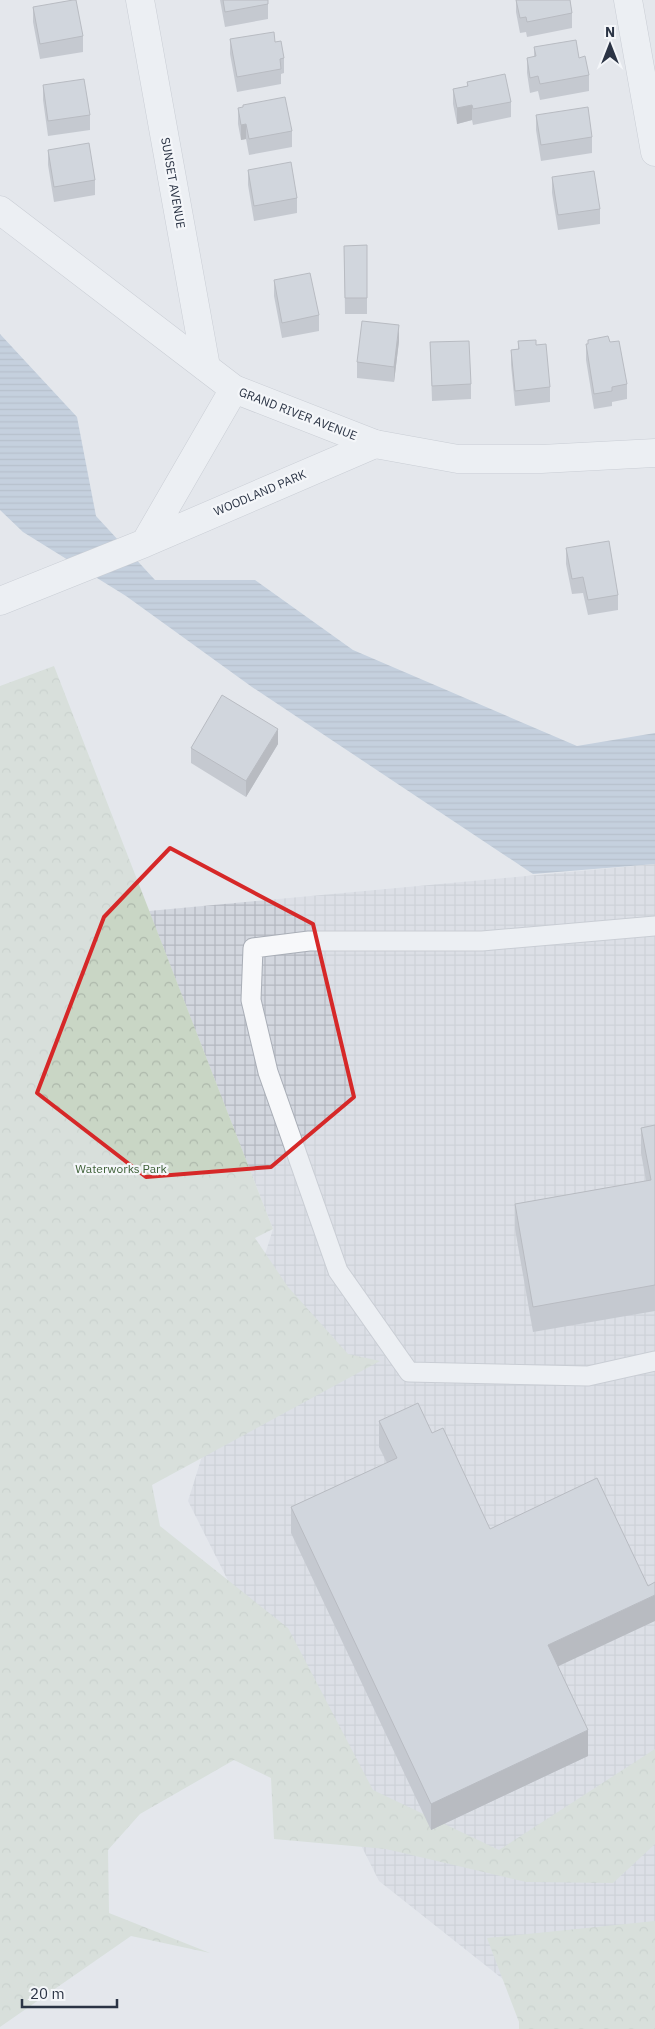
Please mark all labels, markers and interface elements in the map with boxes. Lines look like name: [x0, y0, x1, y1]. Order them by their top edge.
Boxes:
north arrow: [585, 20, 635, 70]
text: N: [605, 23, 615, 41]
street label: SUNSET AVENUE: [158, 136, 189, 230]
street label: GRAND RIVER AVENUE: [237, 384, 359, 443]
street label: WOODLAND PARK: [211, 466, 309, 519]
park label: Waterworks Park: [75, 1161, 167, 1176]
scale bar: [22, 1976, 118, 2008]
text: 20 m: [30, 1984, 65, 2003]

